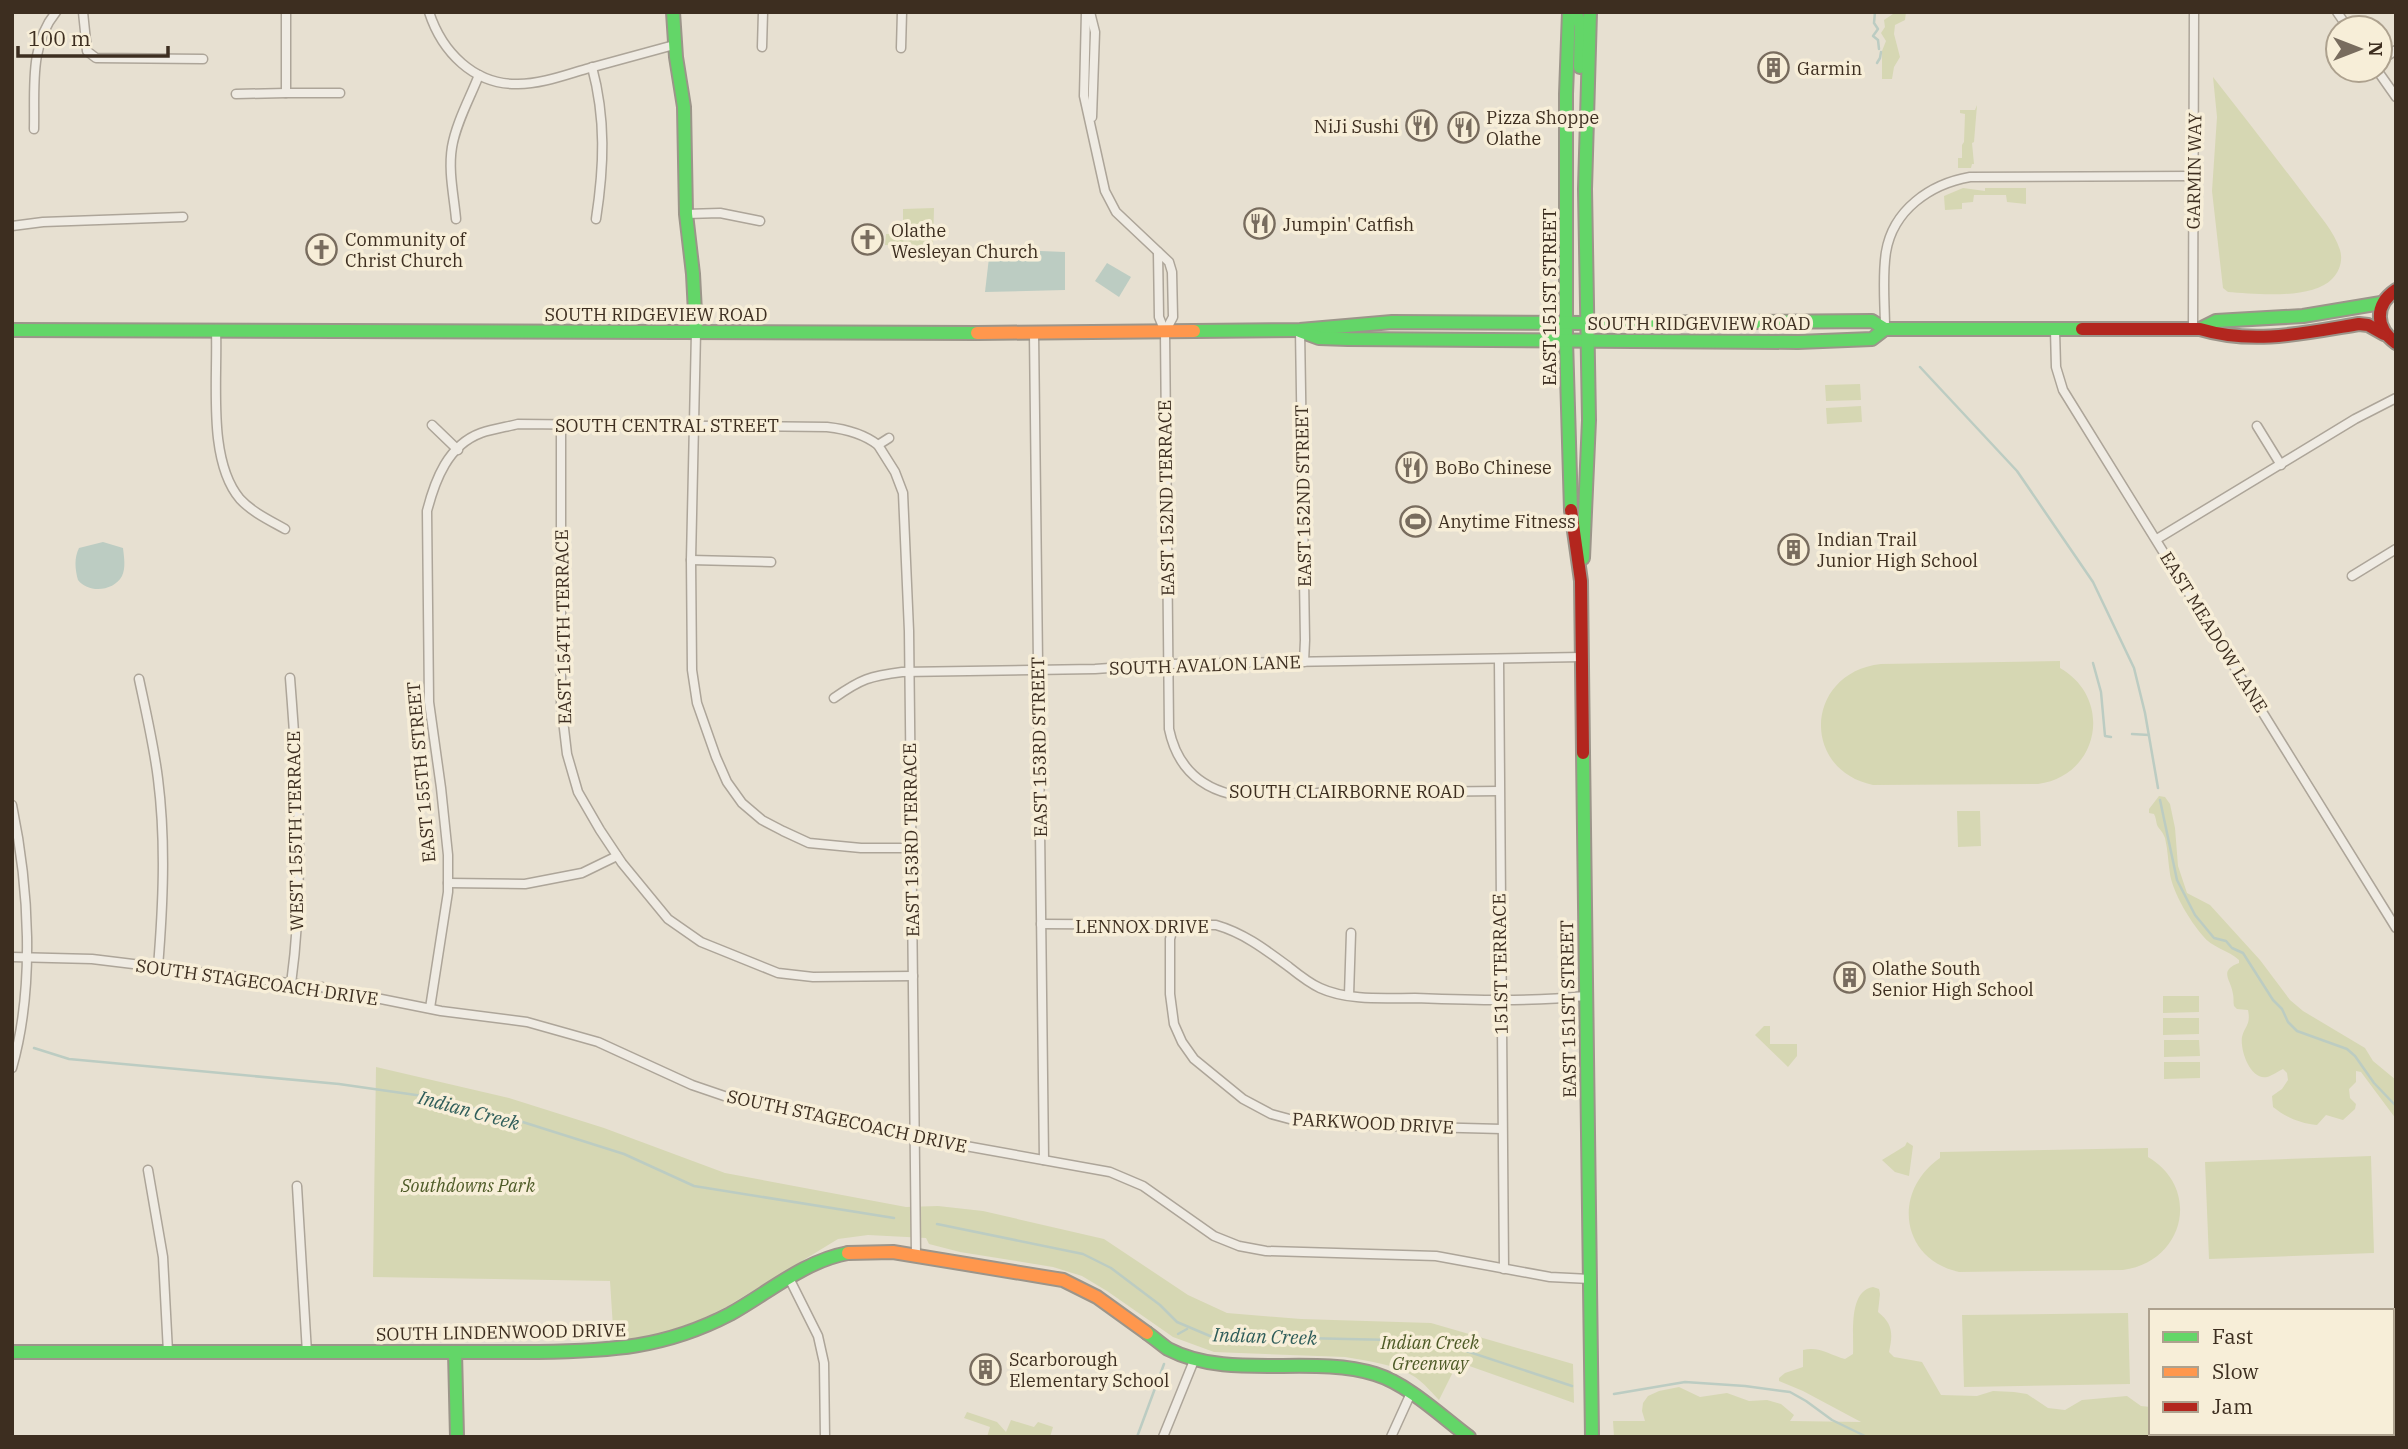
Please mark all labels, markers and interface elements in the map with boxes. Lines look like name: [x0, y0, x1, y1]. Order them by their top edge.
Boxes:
scale bar: [18, 14, 168, 58]
north arrow: [2324, 14, 2394, 84]
text: 100 m: [28, 24, 91, 52]
text: N: [2364, 41, 2388, 57]
building icon: Garmin: [1757, 51, 1791, 85]
place label: Garmin: [1797, 57, 1862, 80]
place label: Pizza Shoppe Olathe: [1486, 106, 1599, 150]
restaurant icon: NiJi Sushi: [1405, 109, 1439, 143]
restaurant icon: Pizza Shoppe Olathe: [1446, 110, 1480, 144]
street label: GARMIN WAY: [2181, 112, 2207, 230]
place label: NiJi Sushi: [1314, 115, 1399, 138]
restaurant icon: Jumpin' Catfish: [1243, 207, 1277, 241]
street label: EAST 151ST STREET: [1538, 208, 1561, 386]
place label: Jumpin' Catfish: [1283, 213, 1414, 236]
place label: Olathe Wesleyan Church: [891, 219, 1038, 263]
church icon: Olathe Wesleyan Church: [851, 223, 885, 257]
place label: Community of Christ Church: [345, 228, 467, 272]
church icon: Community of Christ Church: [305, 232, 339, 266]
street label: SOUTH RIDGEVIEW ROAD: [544, 303, 768, 326]
street label: SOUTH RIDGEVIEW ROAD: [1587, 312, 1811, 335]
street label: EAST 152ND TERRACE: [1153, 400, 1179, 596]
street label: EAST 152ND STREET: [1290, 404, 1316, 587]
street label: SOUTH CENTRAL STREET: [555, 414, 779, 437]
restaurant icon: BoBo Chinese: [1395, 450, 1429, 484]
place label: BoBo Chinese: [1435, 456, 1552, 479]
sports icon: Anytime Fitness: [1398, 504, 1432, 538]
place label: Anytime Fitness: [1438, 510, 1576, 533]
place label: Indian Trail Junior High School: [1817, 528, 1978, 572]
street label: EAST 154TH TERRACE: [550, 529, 576, 725]
building icon: Indian Trail Junior High School: [1777, 532, 1811, 566]
street label: EAST MEADOW LANE: [2155, 547, 2273, 717]
street label: SOUTH AVALON LANE: [1109, 650, 1301, 680]
street label: EAST 153RD STREET: [1026, 656, 1052, 837]
street label: EAST 155TH STREET: [402, 680, 440, 863]
street label: WEST 155TH TERRACE: [282, 731, 308, 931]
street label: EAST 153RD TERRACE: [898, 743, 924, 937]
street label: SOUTH CLAIRBORNE ROAD: [1229, 780, 1465, 803]
street label: 151ST TERRACE: [1487, 893, 1513, 1035]
street label: LENNOX DRIVE: [1075, 915, 1209, 938]
street label: EAST 151ST STREET: [1555, 920, 1581, 1098]
street label: SOUTH STAGECOACH DRIVE: [134, 954, 380, 1010]
place label: Olathe South Senior High School: [1872, 957, 2034, 1001]
building icon: Olathe South Senior High School: [1832, 961, 1866, 995]
street label: SOUTH STAGECOACH DRIVE: [725, 1084, 969, 1158]
water label: Indian Creek: [415, 1085, 523, 1135]
street label: PARKWOOD DRIVE: [1291, 1107, 1455, 1139]
park label: Southdowns Park: [400, 1174, 536, 1197]
legend: [2149, 1309, 2394, 1435]
street label: SOUTH LINDENWOOD DRIVE: [376, 1318, 626, 1346]
water label: Indian Creek: [1212, 1322, 1318, 1350]
text: Fast: [2212, 1322, 2253, 1350]
park label: Indian Creek Greenway: [1380, 1331, 1480, 1375]
place label: Scarborough Elementary School: [1009, 1348, 1169, 1392]
building icon: Scarborough Elementary School: [969, 1352, 1003, 1386]
text: Slow: [2212, 1357, 2259, 1385]
text: Jam: [2212, 1392, 2253, 1420]

